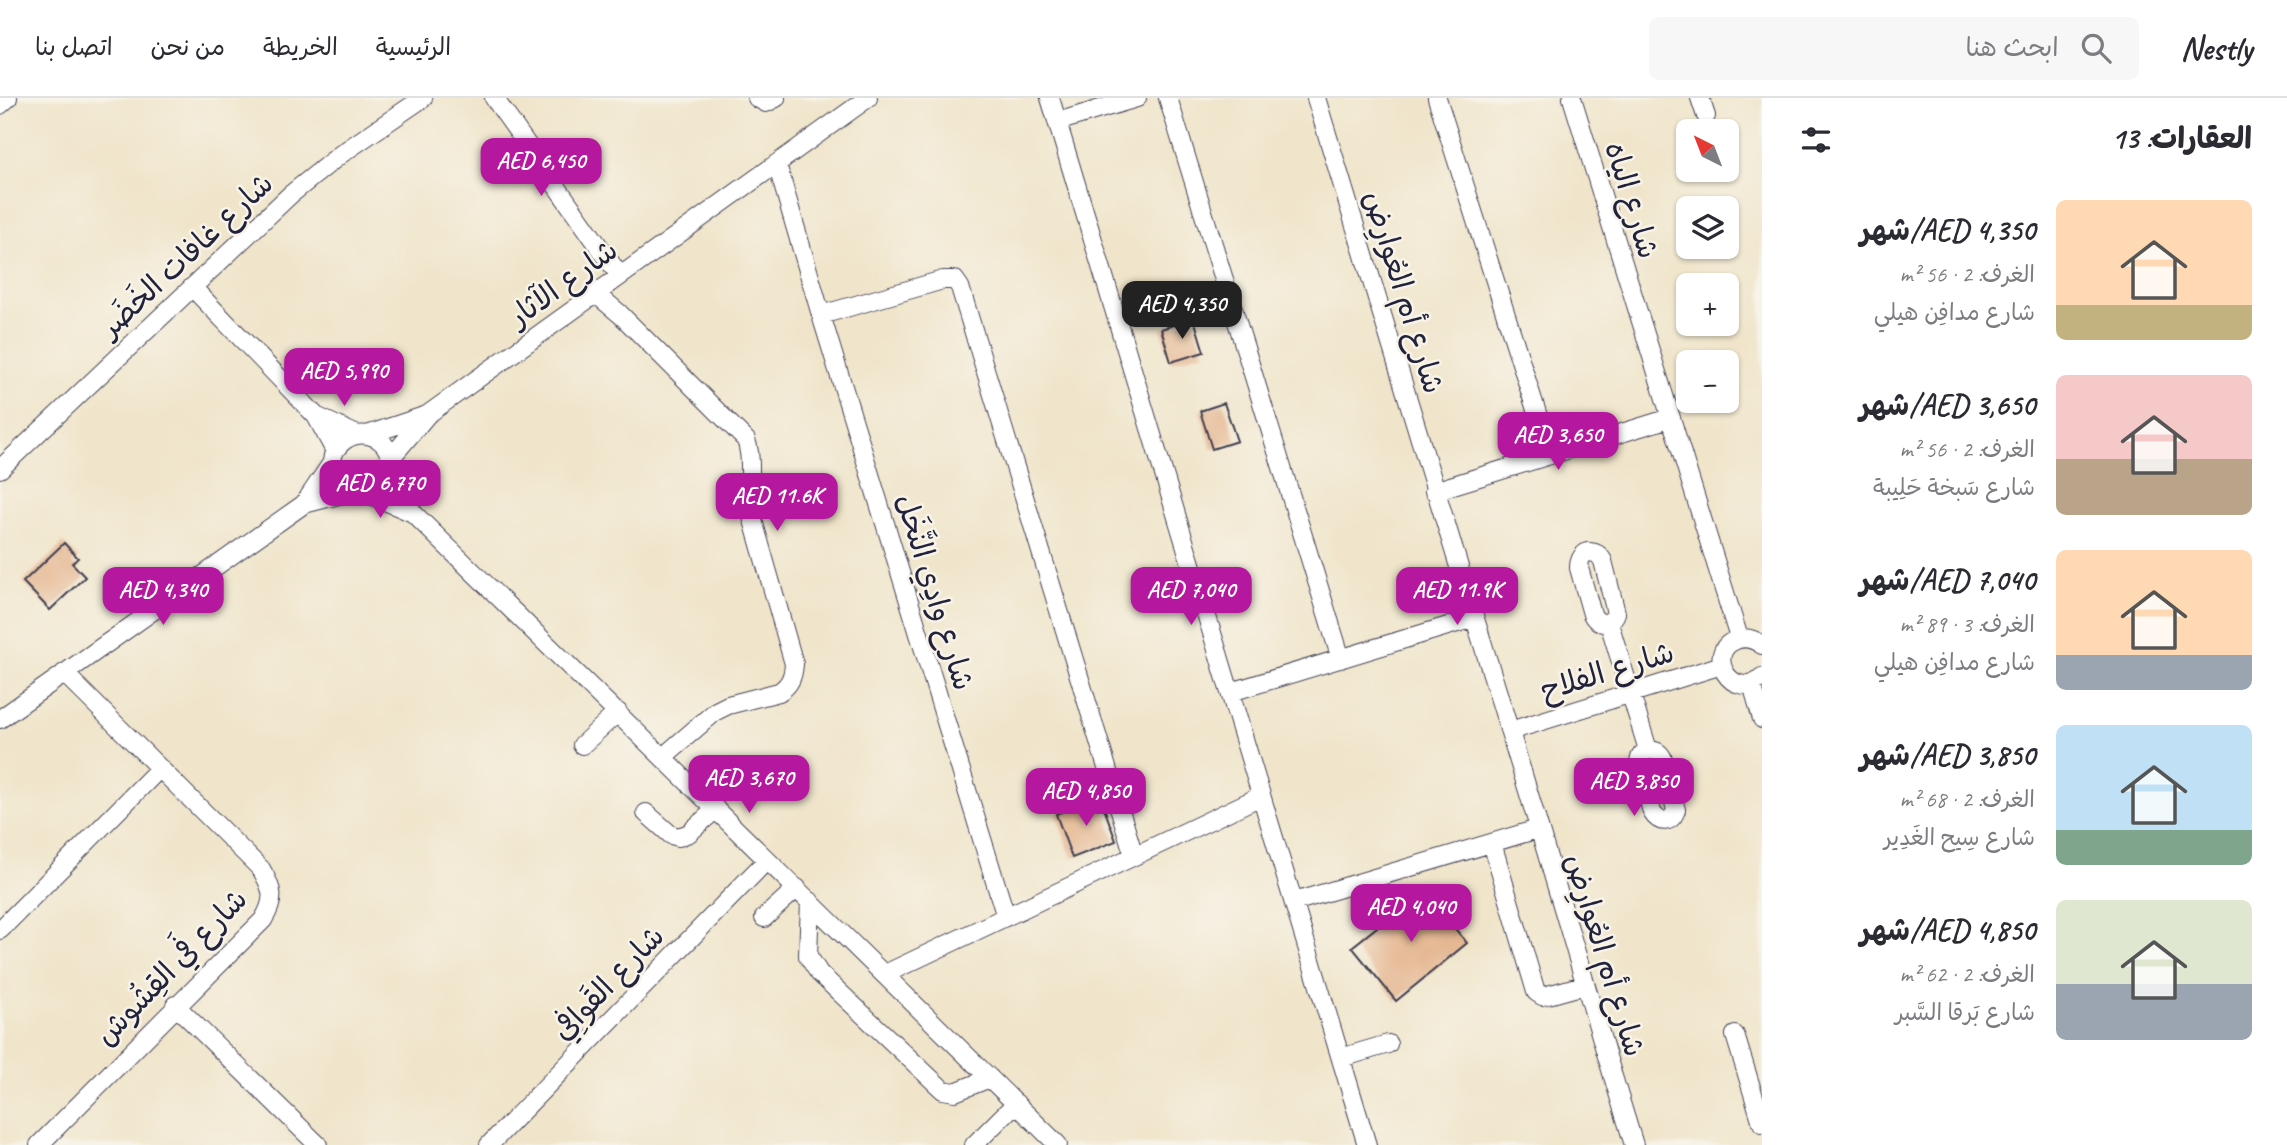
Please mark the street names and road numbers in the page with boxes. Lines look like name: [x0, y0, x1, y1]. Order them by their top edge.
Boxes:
street label: شارع الياه: [1594, 137, 1668, 264]
street label: شارع غافات الخَضَر: [89, 164, 282, 349]
street label: شارع أم العُوارِض: [1352, 186, 1453, 399]
street label: شارع الآثار: [498, 231, 626, 339]
street label: شارع وادِي النَّخَل: [885, 489, 983, 695]
street label: شارع الفلاح: [1535, 633, 1679, 711]
street label: شارع أم العُوارِض: [1553, 849, 1654, 1062]
street label: شارع فَي القِشُوش: [82, 876, 257, 1055]
street label: شارع القَوافِي: [544, 917, 674, 1050]

